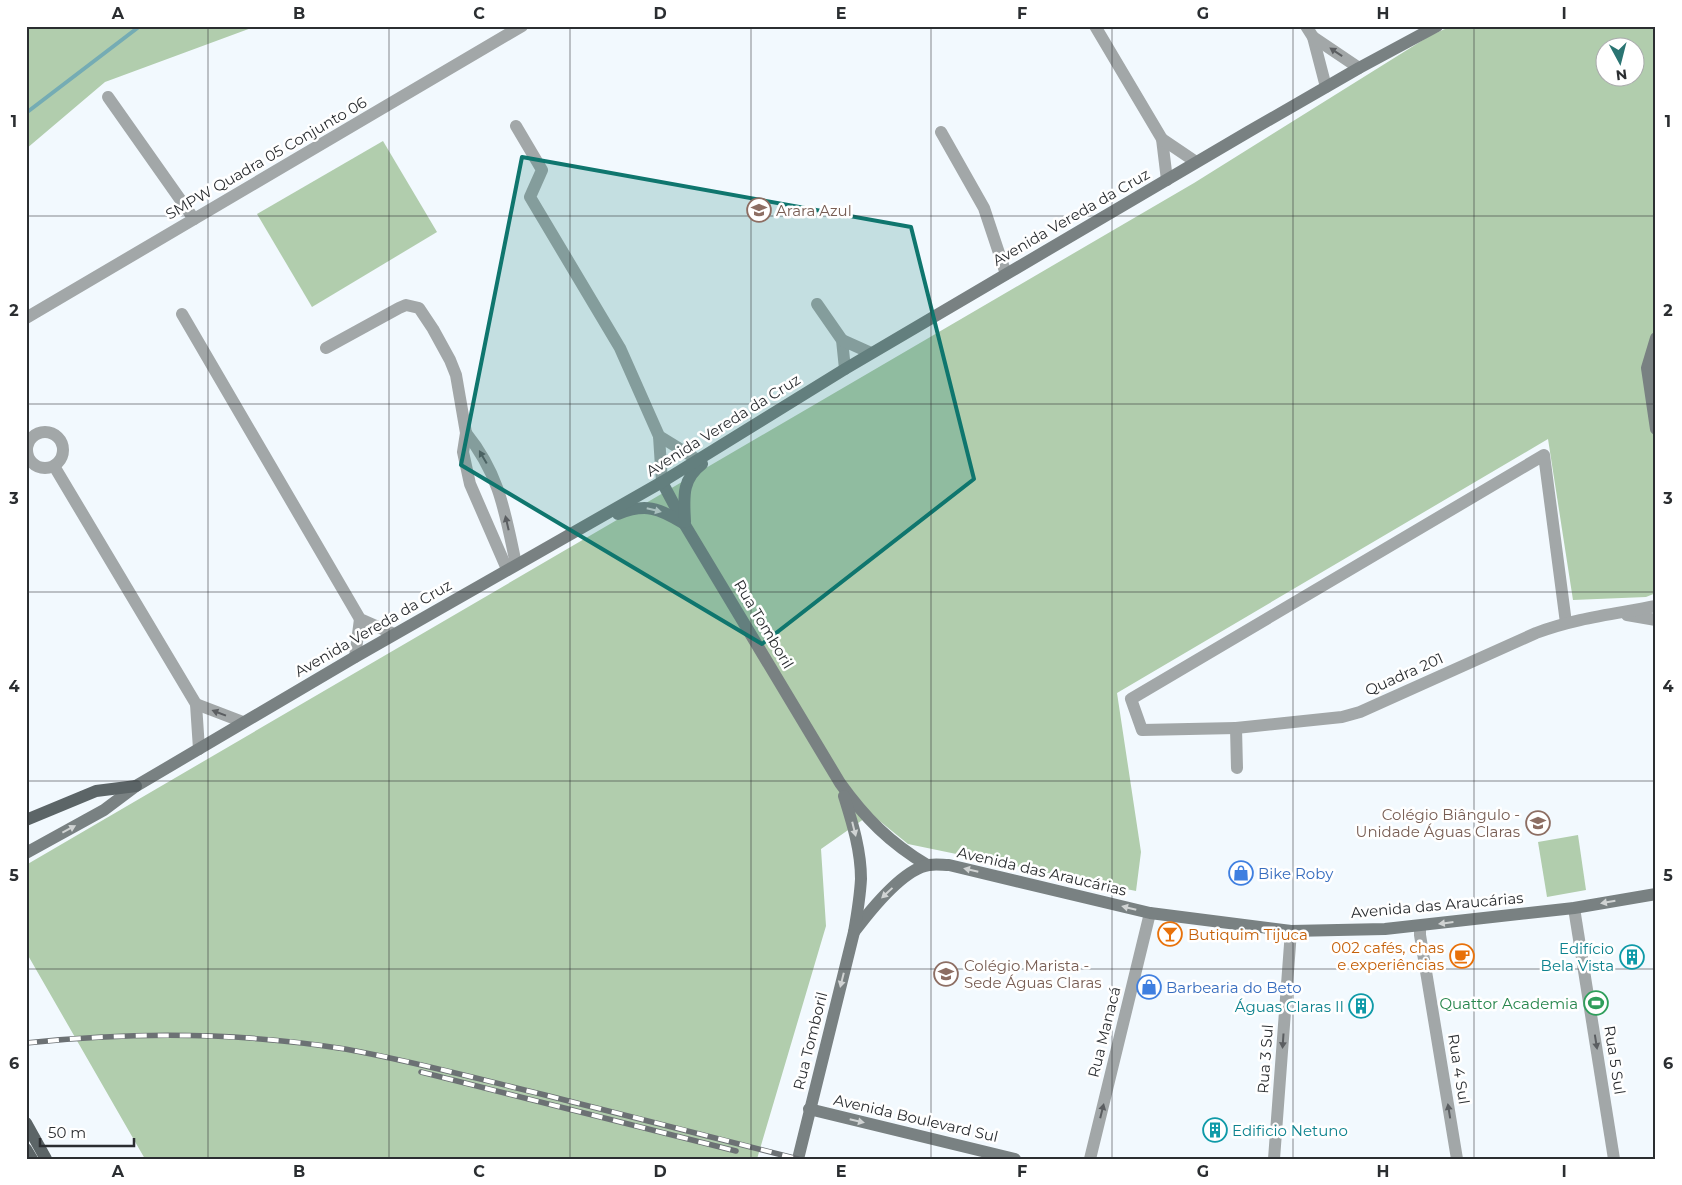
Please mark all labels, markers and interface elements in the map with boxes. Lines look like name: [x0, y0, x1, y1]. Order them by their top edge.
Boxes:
text: A: [111, 4, 125, 23]
text: B: [293, 4, 305, 23]
text: C: [473, 4, 485, 23]
text: D: [653, 4, 667, 23]
text: E: [836, 4, 846, 23]
text: F: [1017, 4, 1027, 23]
text: G: [1197, 4, 1209, 23]
text: H: [1377, 4, 1389, 23]
text: I: [1561, 4, 1567, 23]
north arrow: [1594, 38, 1644, 88]
one-way arrow: [1330, 47, 1343, 57]
text: N: [1615, 65, 1628, 85]
street label: SMPW Quadra 05 Conjunto 06: [162, 92, 370, 224]
text: 1: [11, 112, 17, 131]
text: 1: [1665, 112, 1671, 131]
street label: Avenida Vereda da Cruz: [989, 164, 1153, 270]
school or university icon: Arara Azul: [746, 197, 772, 223]
place label: Arara Azul: [776, 201, 852, 220]
text: 2: [9, 301, 19, 320]
text: 2: [1663, 301, 1673, 320]
street label: Avenida Vereda da Cruz: [642, 370, 804, 480]
one-way arrow: [479, 450, 487, 465]
text: 3: [8, 489, 19, 508]
text: 3: [1662, 489, 1673, 508]
one-way arrow: [647, 506, 662, 514]
one-way arrow: [503, 516, 511, 531]
street label: Avenida Vereda da Cruz: [291, 575, 455, 681]
street label: Rua Tomboril: [730, 576, 798, 672]
street label: Quadra 201: [1362, 648, 1446, 700]
text: 4: [8, 677, 20, 696]
text: 4: [1662, 677, 1674, 696]
one-way arrow: [212, 709, 227, 716]
place label: Colégio Biângulo - Unidade Águas Claras: [1356, 805, 1520, 841]
school or university icon: Colégio Biângulo - Unidade Águas Claras: [1525, 810, 1551, 836]
one-way arrow: [850, 822, 858, 837]
one-way arrow: [62, 824, 75, 833]
street label: Avenida das Araucárias: [955, 842, 1129, 900]
shop icon: Bike Roby: [1228, 860, 1254, 886]
place label: Bike Roby: [1258, 864, 1334, 883]
text: 5: [9, 866, 19, 885]
one-way arrow: [963, 866, 978, 874]
text: 5: [1663, 866, 1673, 885]
one-way arrow: [881, 887, 894, 898]
street label: Avenida das Araucárias: [1350, 888, 1524, 922]
one-way arrow: [1599, 899, 1615, 907]
one-way arrow: [1121, 904, 1136, 912]
one-way arrow: [1438, 919, 1454, 927]
bar icon: Butiquim Tijuca: [1157, 921, 1183, 947]
place label: Butiquim Tijuca: [1188, 925, 1308, 944]
place label: 002 cafés, chas e experiências: [1331, 938, 1444, 974]
place label: Edifício Bela Vista: [1541, 939, 1614, 975]
cafe icon: 002 cafés, chas e experiências: [1449, 943, 1475, 969]
building icon: Edifício Bela Vista: [1619, 944, 1645, 970]
place label: Colégio Marista - Sede Águas Claras: [964, 956, 1102, 992]
school or university icon: Colégio Marista - Sede Águas Claras: [933, 961, 959, 987]
one-way arrow: [838, 972, 846, 987]
shop icon: Barbearia do Beto: [1136, 974, 1162, 1000]
place label: Barbearia do Beto: [1166, 978, 1302, 997]
street label: Rua Manacá: [1084, 984, 1124, 1080]
street label: Rua Tomboril: [789, 990, 831, 1092]
sports icon: Quattor Academia: [1583, 990, 1609, 1016]
building icon: Águas Claras II: [1348, 993, 1374, 1019]
place label: Quattor Academia: [1439, 994, 1578, 1013]
place label: Águas Claras II: [1235, 997, 1344, 1016]
street label: Rua 3 Sul: [1253, 1024, 1277, 1094]
street label: Rua 5 Sul: [1600, 1024, 1630, 1096]
one-way arrow: [1279, 1033, 1287, 1049]
street label: Rua 4 Sul: [1444, 1033, 1474, 1105]
one-way arrow: [1592, 1034, 1600, 1050]
text: 6: [9, 1054, 19, 1073]
text: 6: [1663, 1054, 1673, 1073]
street label: Avenida Boulevard Sul: [832, 1090, 1000, 1146]
one-way arrow: [1445, 1102, 1453, 1118]
one-way arrow: [1098, 1104, 1106, 1119]
scale bar: [40, 1115, 134, 1147]
one-way arrow: [849, 1117, 864, 1125]
building icon: Edificio Netuno: [1202, 1117, 1228, 1143]
place label: Edificio Netuno: [1232, 1121, 1348, 1140]
text: 50 m: [48, 1123, 86, 1142]
text: A: [111, 1162, 125, 1181]
text: B: [293, 1162, 305, 1181]
text: C: [473, 1162, 485, 1181]
text: D: [653, 1162, 667, 1181]
text: E: [836, 1162, 846, 1181]
text: F: [1017, 1162, 1027, 1181]
text: G: [1197, 1162, 1209, 1181]
text: H: [1377, 1162, 1389, 1181]
text: I: [1561, 1162, 1567, 1181]

